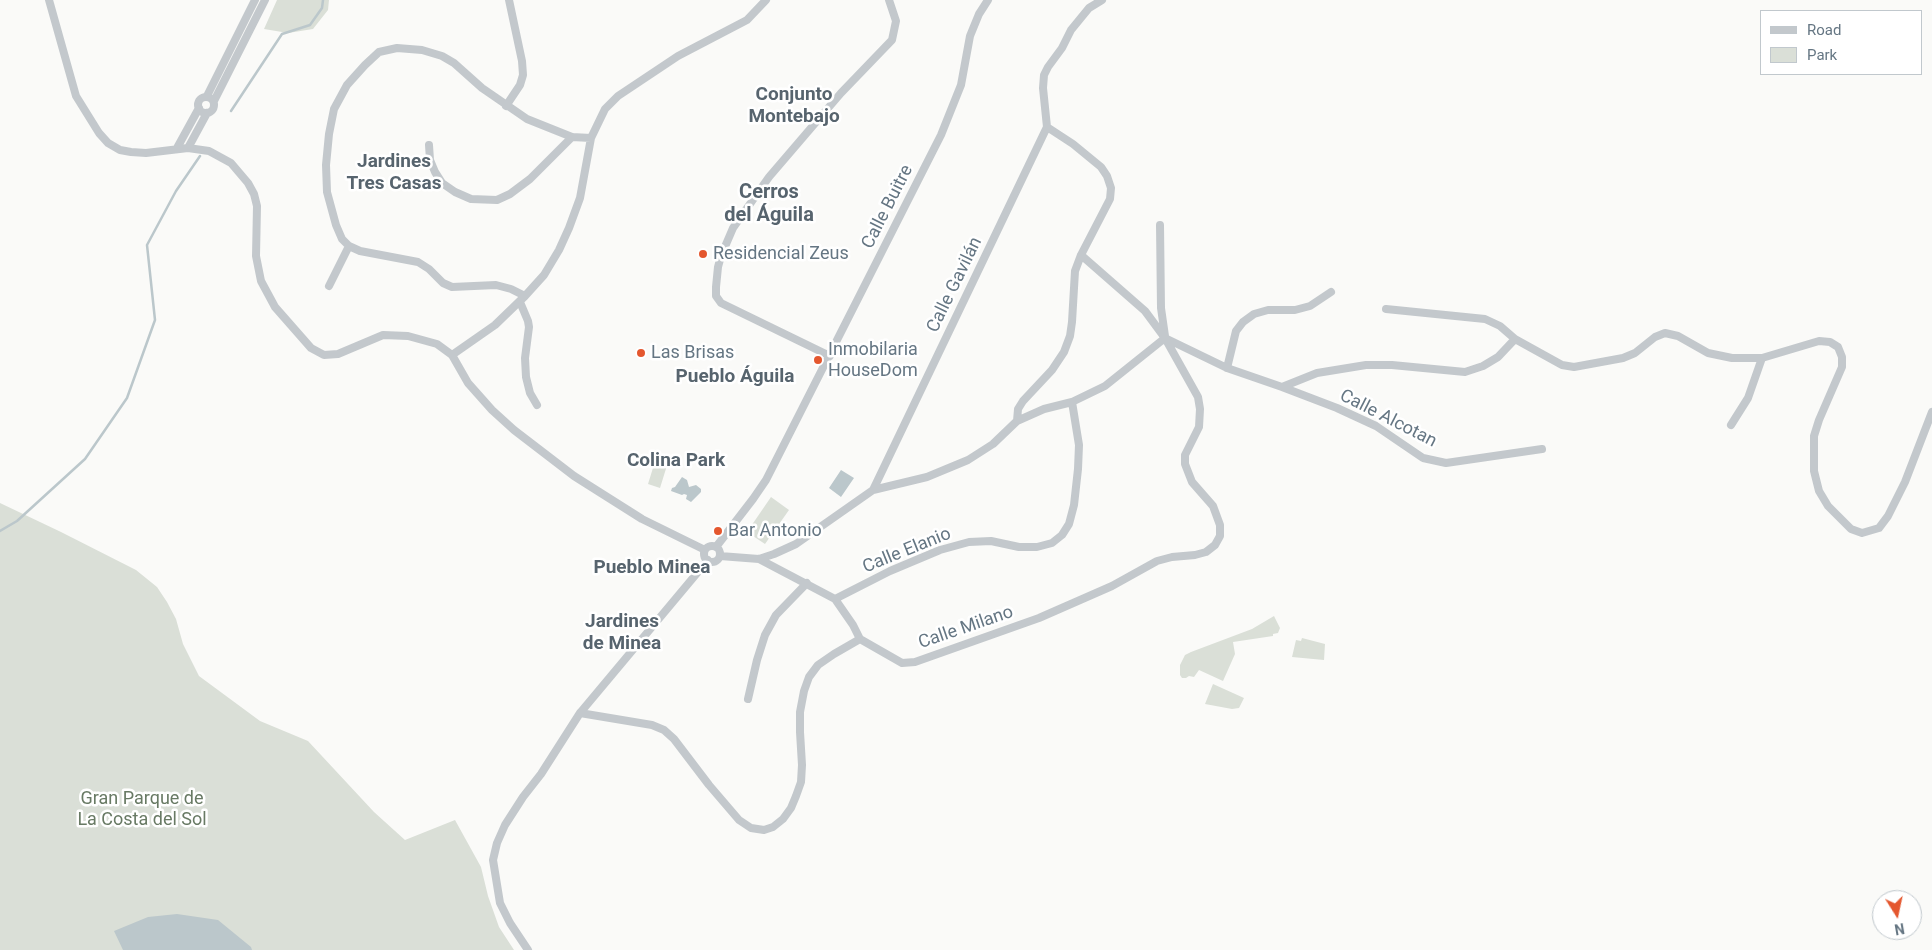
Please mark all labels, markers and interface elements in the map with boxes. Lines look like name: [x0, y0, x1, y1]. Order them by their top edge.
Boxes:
legend: [1760, 10, 1922, 75]
text: Road: [1807, 21, 1841, 39]
text: Park: [1807, 46, 1837, 64]
district label: Conjunto Montebajo: [748, 84, 840, 128]
district label: Jardines Tres Casas: [347, 151, 441, 195]
street label: Calle Buitre: [858, 161, 918, 253]
district label: Cerros del Águila: [724, 181, 814, 228]
street label: Calle Gavilán: [923, 234, 987, 336]
place label: Residencial Zeus: [713, 243, 849, 265]
marker: Residencial Zeus: [697, 248, 709, 260]
place label: Inmobilaria HouseDom: [828, 339, 918, 382]
place label: Las Brisas: [651, 342, 734, 364]
marker: Las Brisas: [635, 347, 647, 359]
marker: Inmobilaria HouseDom: [812, 354, 824, 366]
district label: Pueblo Águila: [676, 366, 794, 388]
street label: Calle Alcotan: [1336, 385, 1440, 453]
district label: Colina Park: [627, 450, 725, 472]
place label: Bar Antonio: [728, 520, 822, 542]
street label: Calle Elanio: [860, 524, 954, 578]
marker: Bar Antonio: [712, 525, 724, 537]
district label: Pueblo Minea: [593, 557, 711, 579]
street label: Calle Milano: [916, 602, 1016, 654]
district label: Jardines de Minea: [583, 611, 661, 655]
park label: Gran Parque de La Costa del Sol: [77, 788, 207, 831]
north arrow: [1872, 890, 1922, 940]
text: N: [1893, 920, 1906, 938]

